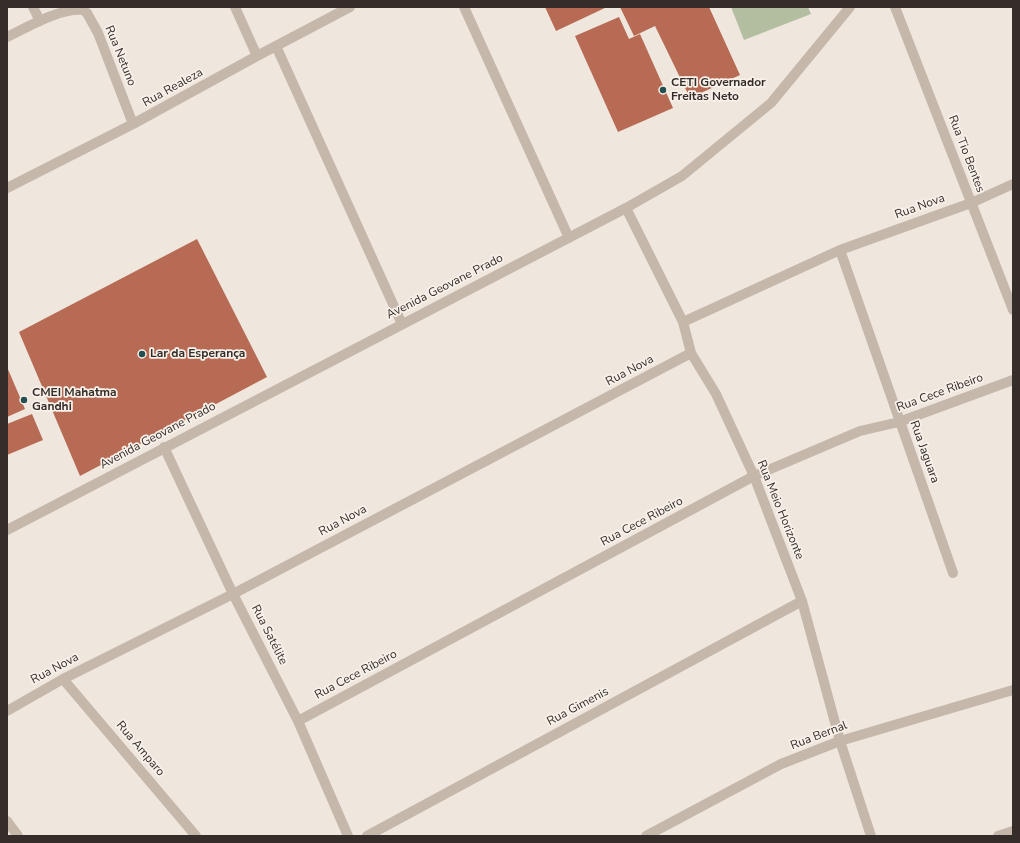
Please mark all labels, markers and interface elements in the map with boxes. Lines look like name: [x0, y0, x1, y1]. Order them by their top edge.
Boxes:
street label: Rua Netuno: [101, 24, 139, 88]
street label: Rua Realeza: [140, 66, 206, 110]
place label: CETI Governador Freitas Neto: [671, 76, 766, 104]
marker: CETI Governador Freitas Neto: [658, 85, 668, 95]
street label: Rua Tio Bentes: [945, 113, 987, 195]
street label: Rua Nova: [893, 191, 947, 223]
street label: Avenida Geovane Prado: [384, 251, 506, 323]
place label: Lar da Esperança: [150, 347, 245, 361]
marker: Lar da Esperança: [137, 349, 147, 359]
street label: Rua Nova: [604, 352, 656, 390]
street label: Rua Cece Ribeiro: [895, 371, 985, 415]
place label: CMEI Mahatma Gandhi: [32, 386, 117, 414]
marker: CMEI Mahatma Gandhi: [19, 395, 29, 405]
street label: Avenida Geovane Prado: [98, 399, 218, 473]
street label: Rua Jaguara: [906, 419, 942, 485]
street label: Rua Meio Horizonte: [754, 458, 806, 562]
street label: Rua Cece Ribeiro: [598, 494, 686, 550]
street label: Rua Nova: [317, 502, 369, 540]
street label: Rua Satélite: [248, 603, 290, 667]
street label: Rua Cece Ribeiro: [312, 647, 400, 703]
street label: Rua Nova: [29, 650, 81, 688]
street label: Rua Gimenis: [545, 685, 611, 729]
street label: Rua Amparo: [113, 719, 167, 779]
street label: Rua Bernal: [789, 719, 849, 753]

